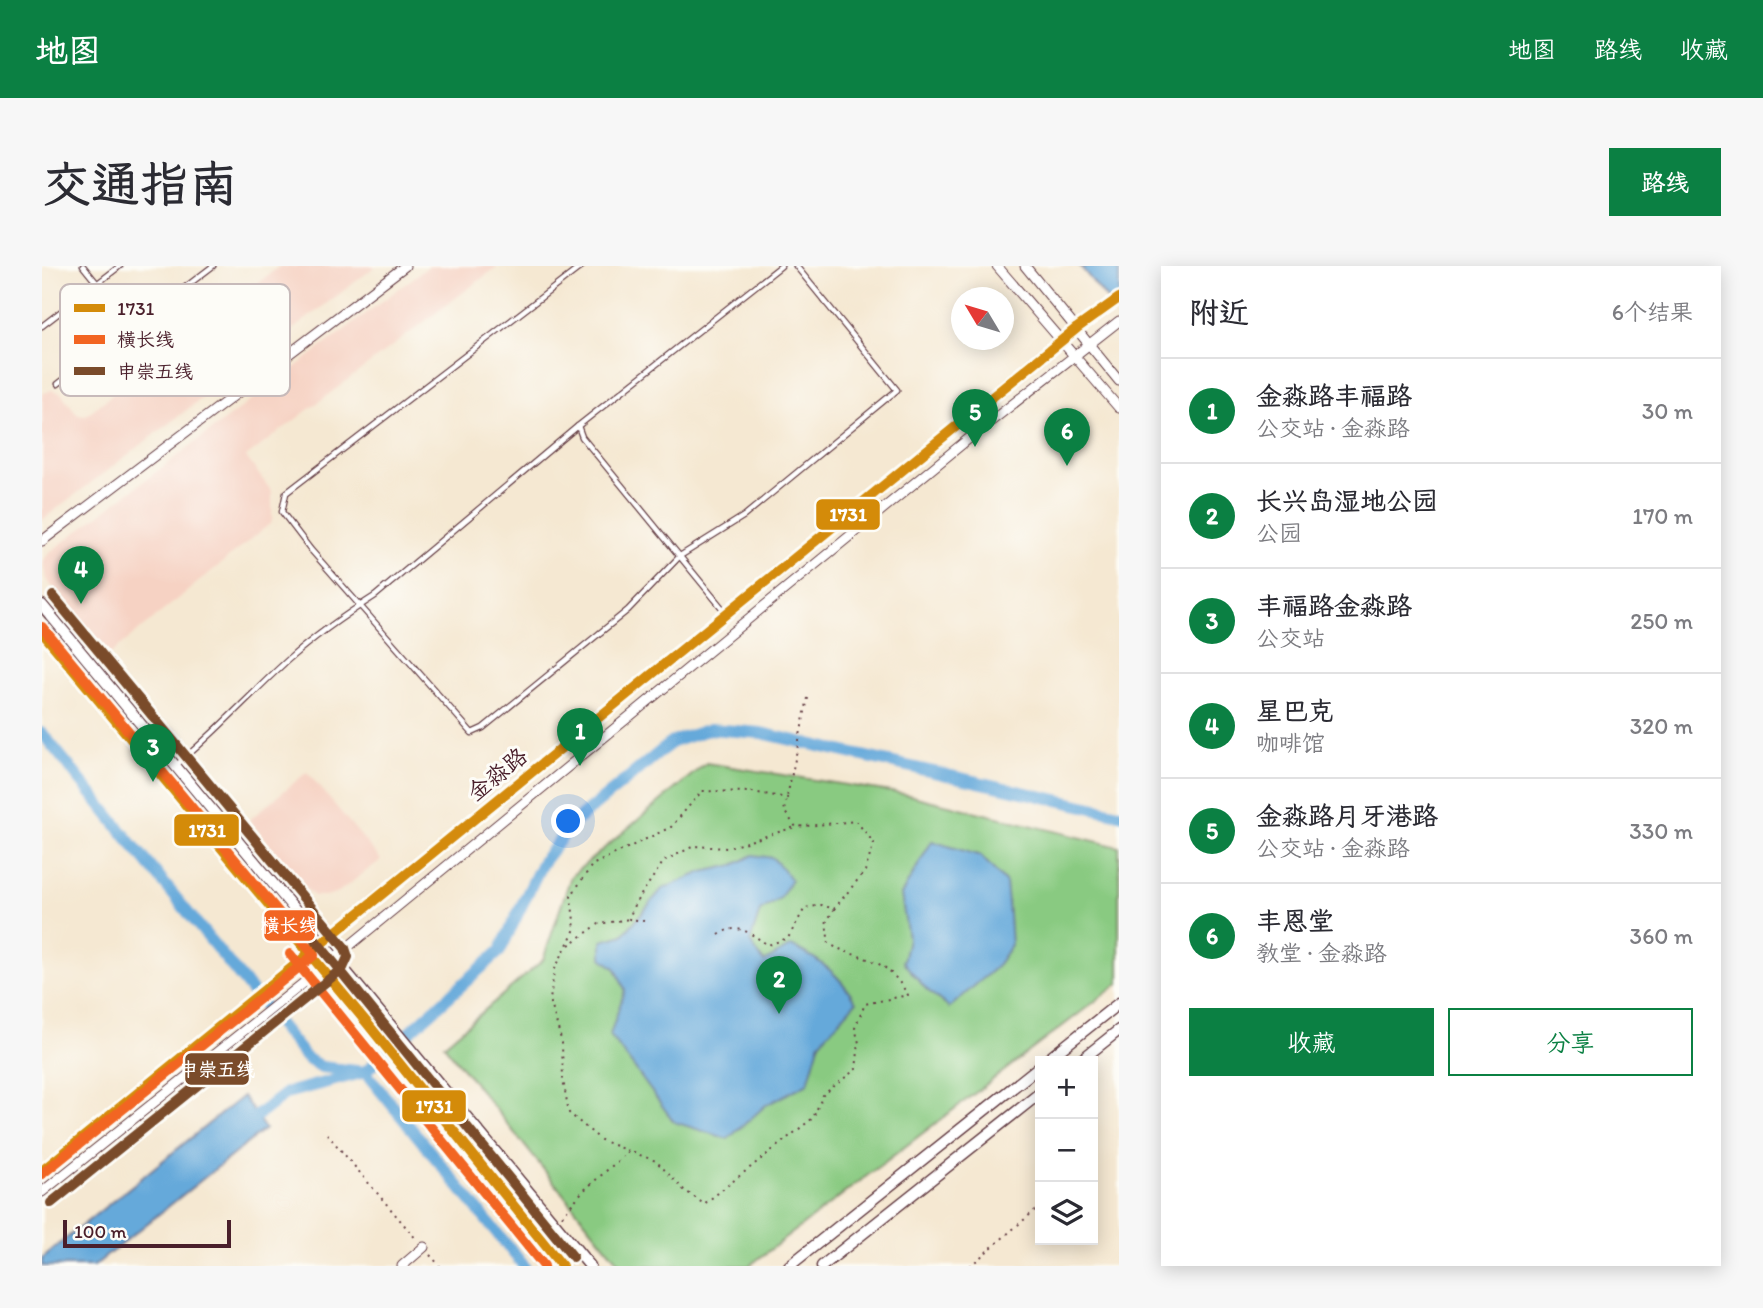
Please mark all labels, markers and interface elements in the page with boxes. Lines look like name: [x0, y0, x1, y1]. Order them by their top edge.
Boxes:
text: 地图: [35, 31, 101, 70]
text: 地图: [1508, 35, 1556, 64]
text: 路线: [1594, 35, 1642, 64]
text: 收藏: [1680, 35, 1728, 64]
button: 路线: [1609, 148, 1721, 216]
text: 交通指南: [42, 154, 238, 213]
legend: [60, 284, 290, 396]
north arrow: [951, 287, 1014, 350]
text: 附近: [1189, 294, 1249, 331]
text: 1731: [117, 297, 155, 320]
text: 6个结果: [1612, 298, 1693, 326]
text: 横长线: [117, 328, 174, 351]
text: 申崇五线: [117, 360, 193, 383]
text: 金淼路丰福路: [1256, 380, 1412, 412]
pin: 5: [952, 389, 998, 447]
text: 1: [1207, 397, 1217, 425]
text: 30 m: [1642, 397, 1693, 425]
pin: 6: [1044, 408, 1090, 466]
text: 公交站 · 金淼路: [1256, 414, 1410, 442]
text: 长兴岛湿地公园: [1256, 485, 1438, 517]
line badge: 1731: [815, 498, 881, 531]
text: 2: [1206, 502, 1218, 530]
text: 170 m: [1632, 502, 1693, 530]
text: 1731: [829, 503, 867, 526]
text: 公园: [1256, 519, 1302, 547]
pin: 4: [58, 546, 104, 604]
text: 丰福路金淼路: [1256, 590, 1412, 622]
text: 3: [1206, 607, 1218, 635]
text: 250 m: [1630, 607, 1693, 635]
text: 公交站: [1256, 624, 1325, 652]
text: 星巴克: [1256, 695, 1334, 727]
pin: 1: [557, 708, 603, 766]
text: 4: [1205, 712, 1219, 740]
text: 320 m: [1630, 712, 1693, 740]
pin: 3: [130, 724, 176, 782]
text: 咖啡馆: [1256, 729, 1325, 757]
street label: 金淼路: [461, 741, 533, 807]
text: 金淼路月牙港路: [1256, 800, 1438, 832]
your location: [551, 804, 585, 838]
line badge: 1731: [173, 813, 240, 847]
text: 5: [1206, 817, 1218, 845]
text: 330 m: [1629, 817, 1693, 845]
text: 1731: [188, 819, 226, 842]
text: 公交站 · 金淼路: [1256, 834, 1410, 862]
text: 丰恩堂: [1256, 905, 1334, 937]
line badge: 横长线: [263, 909, 316, 942]
text: 横长线: [260, 914, 318, 937]
text: 6: [1206, 922, 1218, 950]
text: 360 m: [1630, 922, 1693, 950]
text: 教堂 · 金淼路: [1256, 939, 1387, 967]
pin: 2: [756, 956, 802, 1014]
button: 收藏: [1189, 1008, 1434, 1076]
button: 分享: [1448, 1008, 1693, 1076]
line badge: 申崇五线: [184, 1052, 250, 1086]
map controls: [1035, 1056, 1098, 1245]
button: +: [1035, 1056, 1098, 1119]
text: 申崇五线: [179, 1058, 255, 1081]
line badge: 1731: [401, 1089, 467, 1123]
text: 1731: [415, 1095, 453, 1118]
button: −: [1035, 1119, 1098, 1182]
button: layers: [1035, 1182, 1098, 1245]
scale bar: [63, 1217, 231, 1249]
text: 100 m: [74, 1220, 126, 1243]

